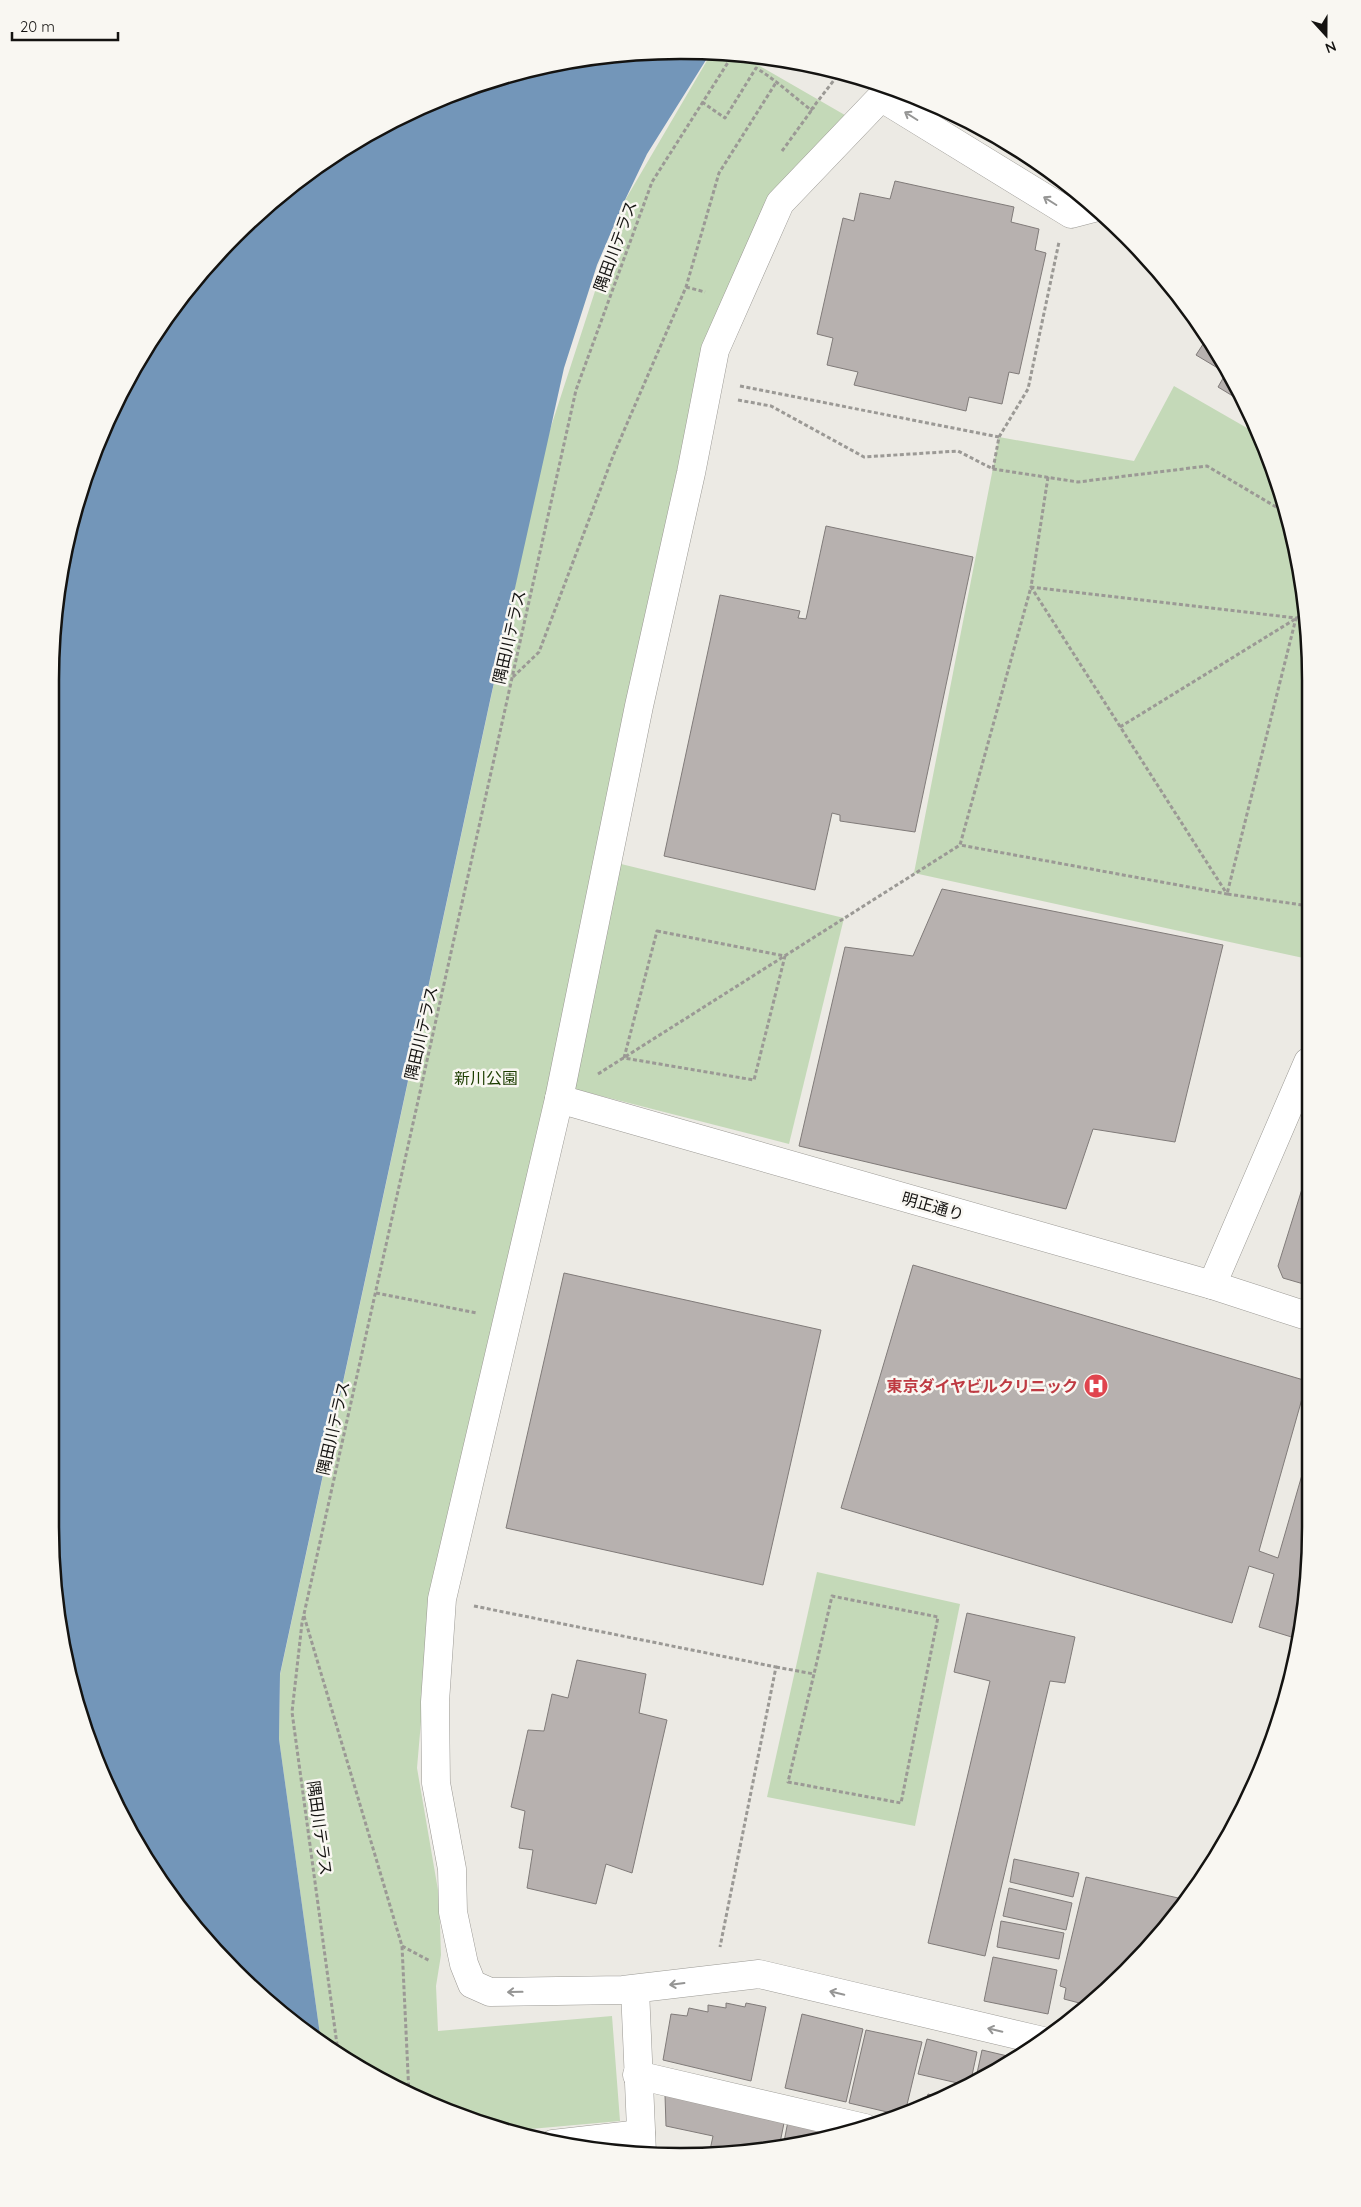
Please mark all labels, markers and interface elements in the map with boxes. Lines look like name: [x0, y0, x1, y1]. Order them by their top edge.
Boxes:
scale bar: [12, 10, 119, 42]
north arrow: [1301, 10, 1351, 60]
text: 20 m: [20, 17, 55, 36]
text: N: [1323, 37, 1339, 57]
one-way arrow: [905, 110, 919, 120]
one-way arrow: [1043, 195, 1057, 205]
street label: 隅田川テラス: [589, 198, 641, 294]
street label: 隅田川テラス: [488, 588, 530, 686]
street label: 隅田川テラス: [400, 984, 442, 1082]
park label: 新川公園: [454, 1068, 518, 1088]
street label: 明正通り: [899, 1188, 967, 1224]
hospital icon: 東京ダイヤビルクリニック: [1083, 1373, 1109, 1399]
place label: 東京ダイヤビルクリニック: [886, 1376, 1078, 1396]
street label: 隅田川テラス: [312, 1379, 354, 1477]
street label: 隅田川テラス: [303, 1779, 337, 1877]
one-way arrow: [670, 1979, 686, 1989]
one-way arrow: [507, 1987, 524, 1997]
one-way arrow: [830, 1988, 846, 1997]
one-way arrow: [988, 2025, 1004, 2034]

